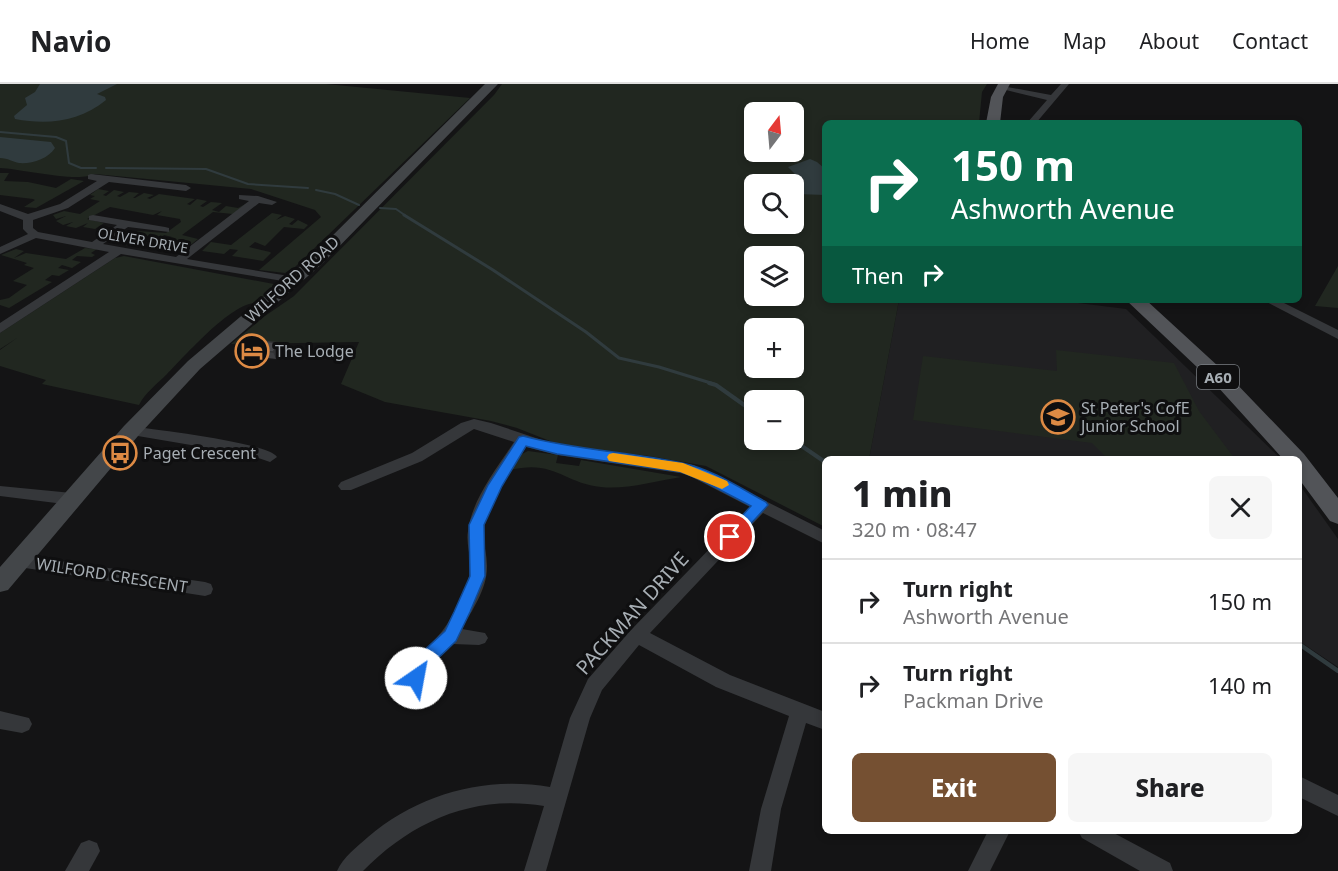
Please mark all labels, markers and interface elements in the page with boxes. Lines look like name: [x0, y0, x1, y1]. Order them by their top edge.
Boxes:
text: Navio: [30, 22, 111, 60]
text: Home: [970, 27, 1030, 55]
text: Map: [1063, 27, 1106, 55]
text: About: [1139, 27, 1199, 55]
text: Contact: [1232, 27, 1308, 55]
north arrow: [744, 102, 804, 162]
map controls: [744, 102, 804, 450]
text: 150 m: [951, 136, 1075, 193]
icon: right: [852, 144, 930, 222]
button: search: [744, 174, 804, 234]
text: Ashworth Avenue: [951, 190, 1175, 227]
street label: OLIVER DRIVE: [96, 223, 190, 257]
street label: WILFORD ROAD: [240, 231, 344, 327]
button: layers: [744, 246, 804, 306]
icon: right: [916, 258, 949, 291]
text: Then: [852, 260, 904, 290]
button: +: [744, 318, 804, 378]
hotel icon: The Lodge: [234, 333, 270, 369]
place label: The Lodge: [275, 340, 354, 362]
road number: A60: [1197, 365, 1239, 389]
button: −: [744, 390, 804, 450]
place label: St Peter's CofE Junior School: [1079, 397, 1190, 437]
school or university icon: St Peter's CofE Junior School: [1040, 399, 1076, 435]
bus stop icon: Paget Crescent: [102, 435, 138, 471]
place label: Paget Crescent: [143, 442, 256, 464]
text: 1 min: [852, 469, 953, 518]
button: close: [1209, 476, 1272, 539]
pin: [704, 511, 755, 562]
text: 320 m · 08:47: [852, 516, 977, 543]
icon: arrive: [713, 520, 746, 553]
street label: PACKMAN DRIVE: [570, 546, 694, 680]
street label: WILFORD CRESCENT: [35, 552, 189, 598]
text: Turn right: [903, 573, 1013, 603]
icon: right: [852, 585, 885, 618]
text: 150 m: [1208, 586, 1272, 616]
text: Ashworth Avenue: [903, 603, 1069, 630]
position arrow: [384, 646, 448, 710]
text: Turn right: [903, 657, 1013, 687]
icon: right: [852, 669, 885, 702]
text: 140 m: [1208, 670, 1272, 700]
text: Packman Drive: [903, 687, 1044, 714]
button: Exit: [852, 753, 1056, 822]
button: Share: [1068, 753, 1272, 822]

